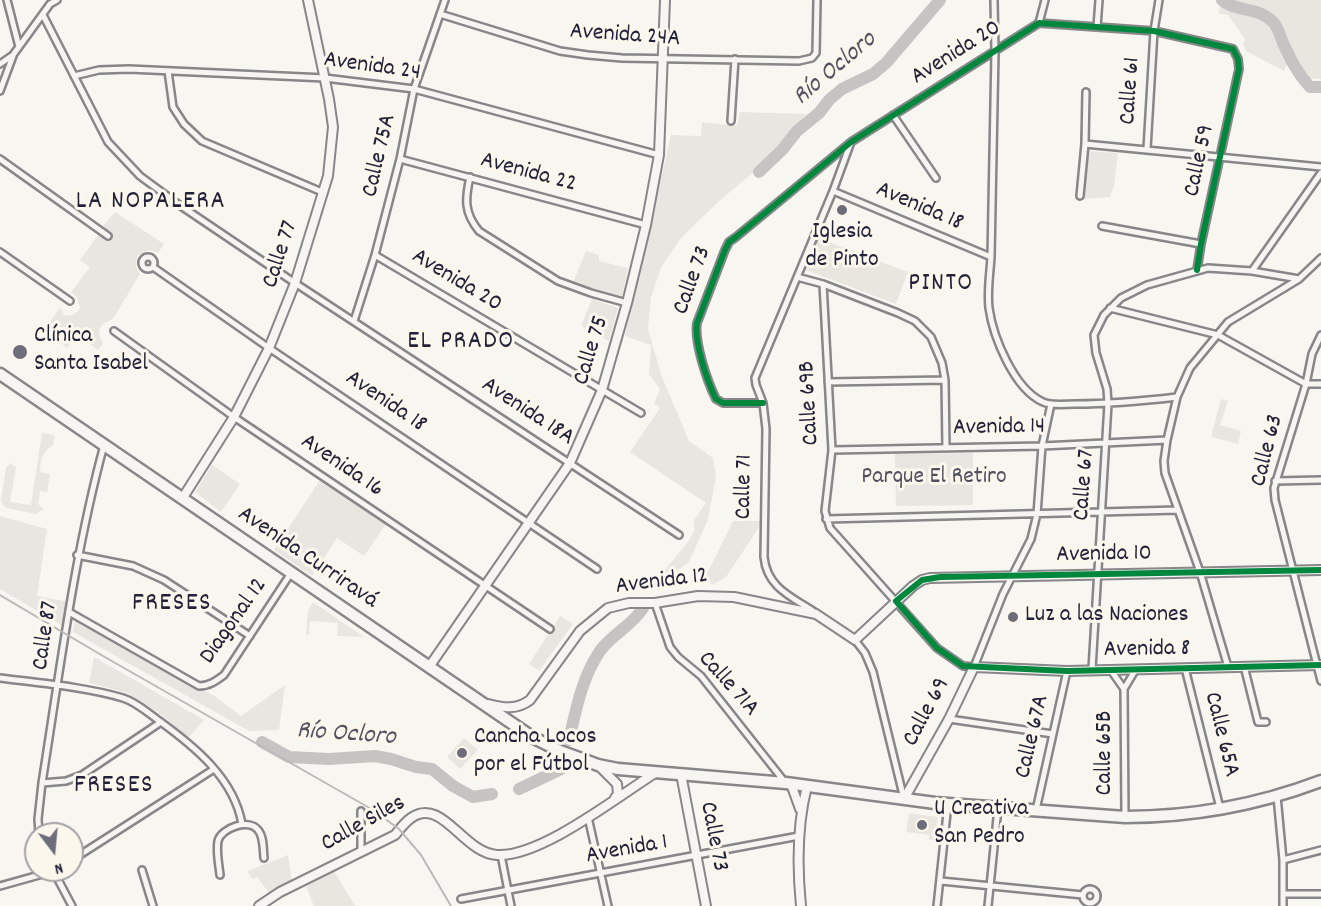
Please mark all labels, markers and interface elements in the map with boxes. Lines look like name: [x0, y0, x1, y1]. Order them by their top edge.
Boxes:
street label: Avenida 20: [907, 15, 1007, 93]
street label: Avenida 24A: [569, 19, 681, 55]
water label: Río Ocloro: [788, 26, 884, 114]
street label: Avenida 24: [322, 47, 422, 89]
street label: Calle 61: [1115, 56, 1149, 126]
street label: Calle 75A: [358, 112, 404, 200]
street label: Calle 59: [1179, 122, 1223, 200]
street label: Avenida 22: [477, 147, 579, 201]
street label: Avenida 18: [871, 177, 967, 239]
district label: LA NOPALERA: [76, 187, 226, 219]
marker: Iglesia de Pinto: [835, 203, 849, 217]
street label: Calle 77: [258, 218, 306, 292]
place label: Iglesia de Pinto: [805, 220, 879, 276]
street label: Calle 73: [668, 243, 720, 319]
street label: Avenida 20: [405, 244, 507, 320]
district label: PINTO: [908, 269, 974, 301]
street label: Calle 75: [569, 313, 617, 389]
place label: Clínica Santa Isabel: [34, 324, 148, 380]
district label: EL PRADO: [407, 327, 515, 359]
marker: Clínica Santa Isabel: [11, 343, 29, 361]
street label: Calle 69B: [794, 360, 828, 446]
street label: Avenida 18: [339, 365, 431, 441]
street label: Avenida 18A: [475, 372, 579, 454]
street label: Calle 63: [1246, 412, 1292, 490]
street label: Avenida 14: [953, 414, 1045, 444]
street label: Avenida 16: [294, 429, 388, 505]
street label: Calle 67: [1069, 448, 1103, 522]
street label: Calle 71: [731, 454, 761, 520]
park label: Parque El Retiro: [861, 465, 1007, 493]
street label: Avenida Curriravá: [231, 501, 383, 617]
street label: Avenida 10: [1056, 541, 1152, 571]
street label: Avenida 12: [614, 563, 710, 603]
street label: Diagonal 12: [195, 573, 275, 671]
district label: FRESES: [132, 589, 212, 621]
street label: Calle 87: [28, 600, 66, 672]
place label: Luz a las Naciones: [1025, 603, 1189, 631]
marker: Luz a las Naciones: [1006, 610, 1020, 624]
street label: Avenida 8: [1103, 636, 1191, 666]
street label: Calle 71A: [690, 646, 764, 724]
street label: Calle 69: [898, 674, 958, 752]
street label: Calle 65A: [1196, 690, 1244, 780]
street label: Calle 67A: [1010, 693, 1058, 781]
street label: Calle 65B: [1093, 711, 1121, 795]
water label: Río Ocloro: [295, 717, 397, 755]
place label: Cancha Locos por el Fútbol: [474, 725, 597, 781]
marker: Cancha Locos por el Fútbol: [455, 746, 469, 760]
district label: FRESES: [74, 771, 154, 803]
street label: Calle Siles: [317, 790, 411, 860]
place label: U Creativa San Pedro: [934, 797, 1028, 853]
street label: Calle 73: [691, 800, 733, 874]
marker: U Creativa San Pedro: [915, 818, 929, 832]
north arrow: [24, 822, 84, 882]
street label: Avenida 1: [584, 830, 670, 872]
text: N: [52, 856, 66, 880]

